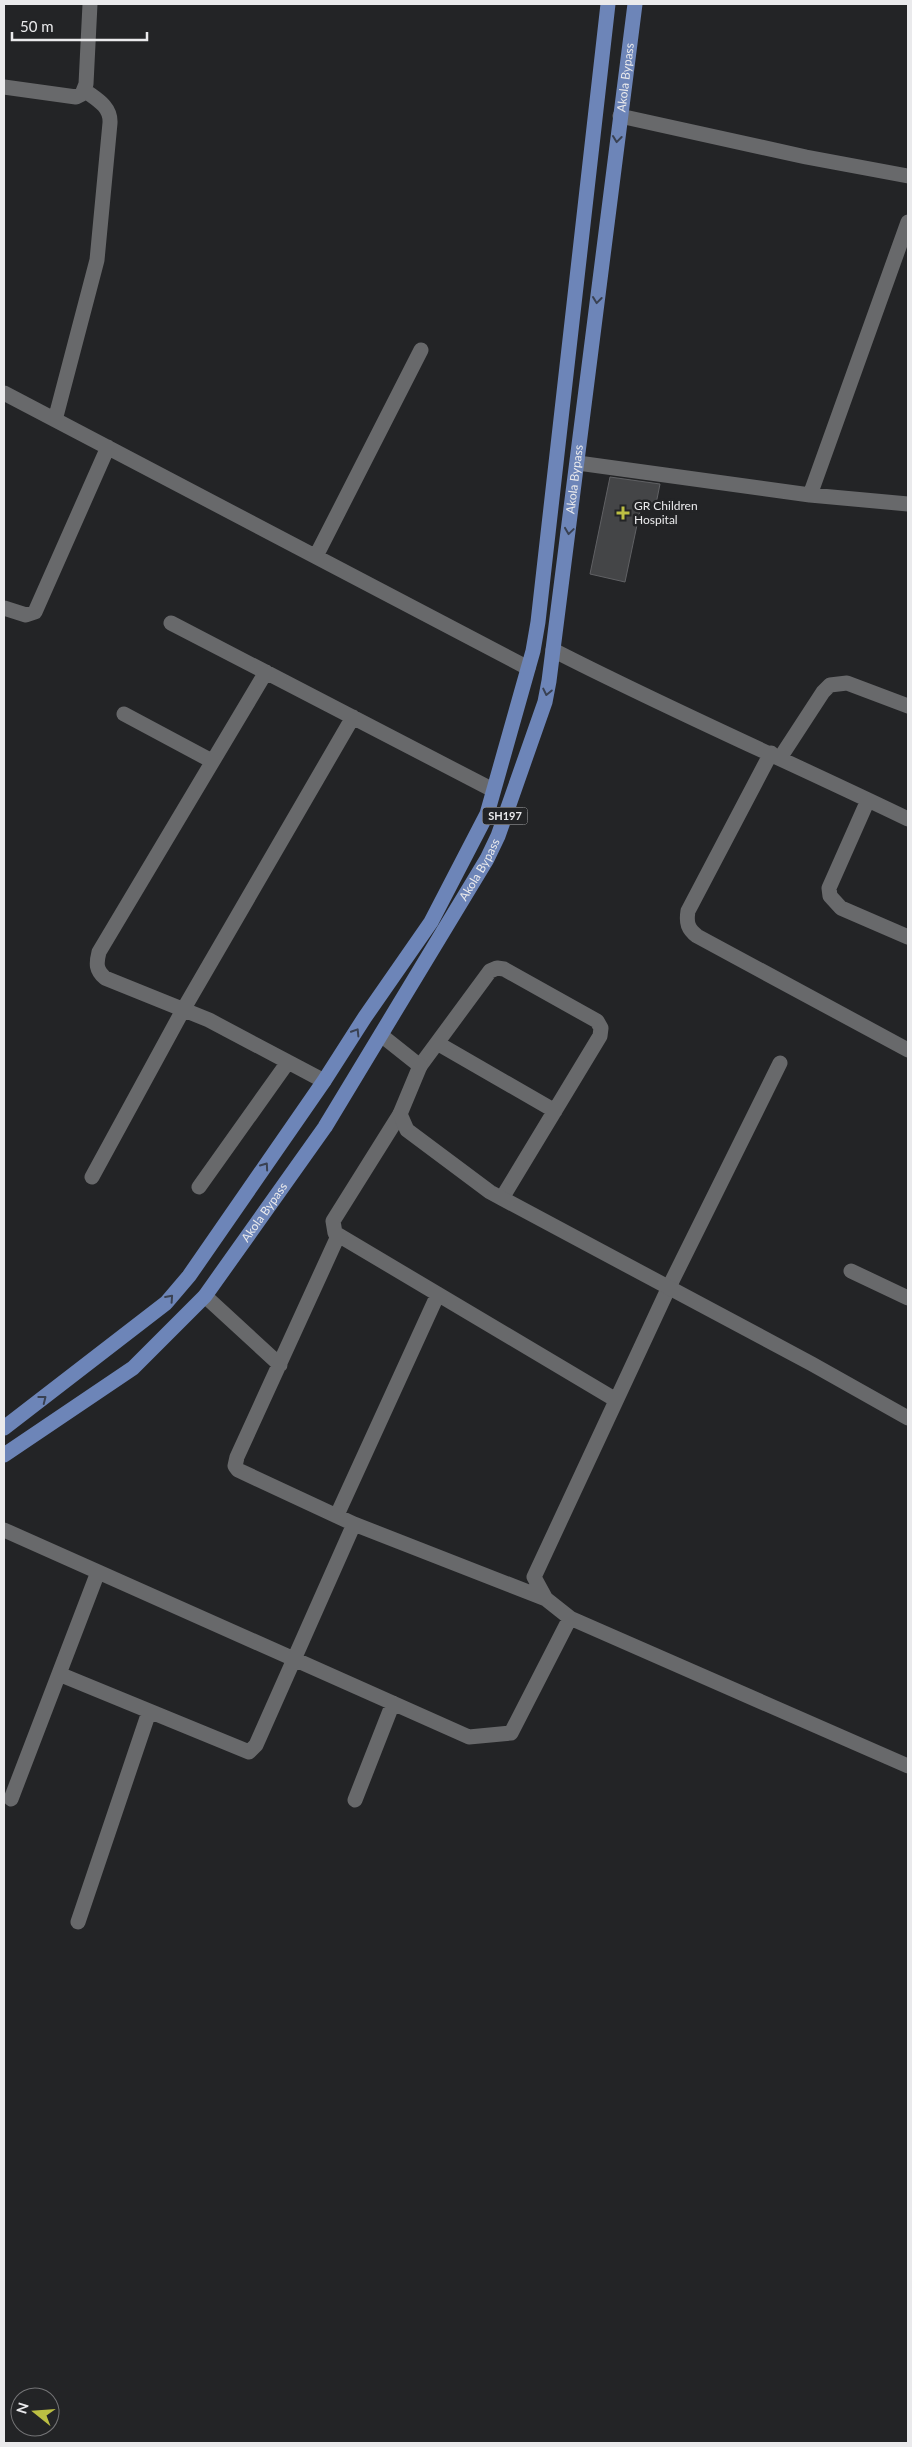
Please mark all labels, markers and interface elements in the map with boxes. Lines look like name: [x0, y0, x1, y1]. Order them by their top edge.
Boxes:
scale bar: [12, 10, 148, 42]
text: 50 m: [20, 17, 54, 35]
street label: Akola Bypass: [613, 42, 637, 113]
one-way arrow: [613, 135, 623, 143]
one-way arrow: [592, 296, 602, 304]
street label: Akola Bypass: [562, 444, 586, 515]
place label: GR Children Hospital: [634, 498, 698, 527]
marker: GR Children Hospital: [616, 506, 630, 520]
one-way arrow: [564, 527, 575, 535]
one-way arrow: [542, 687, 553, 696]
road number: SH197: [482, 808, 528, 824]
street label: Akola Bypass: [456, 836, 503, 903]
one-way arrow: [349, 1028, 359, 1037]
one-way arrow: [259, 1163, 268, 1172]
street label: Akola Bypass: [238, 1179, 290, 1245]
one-way arrow: [164, 1295, 173, 1304]
one-way arrow: [37, 1397, 46, 1405]
north arrow: [10, 2387, 60, 2437]
text: N: [12, 2400, 32, 2416]

